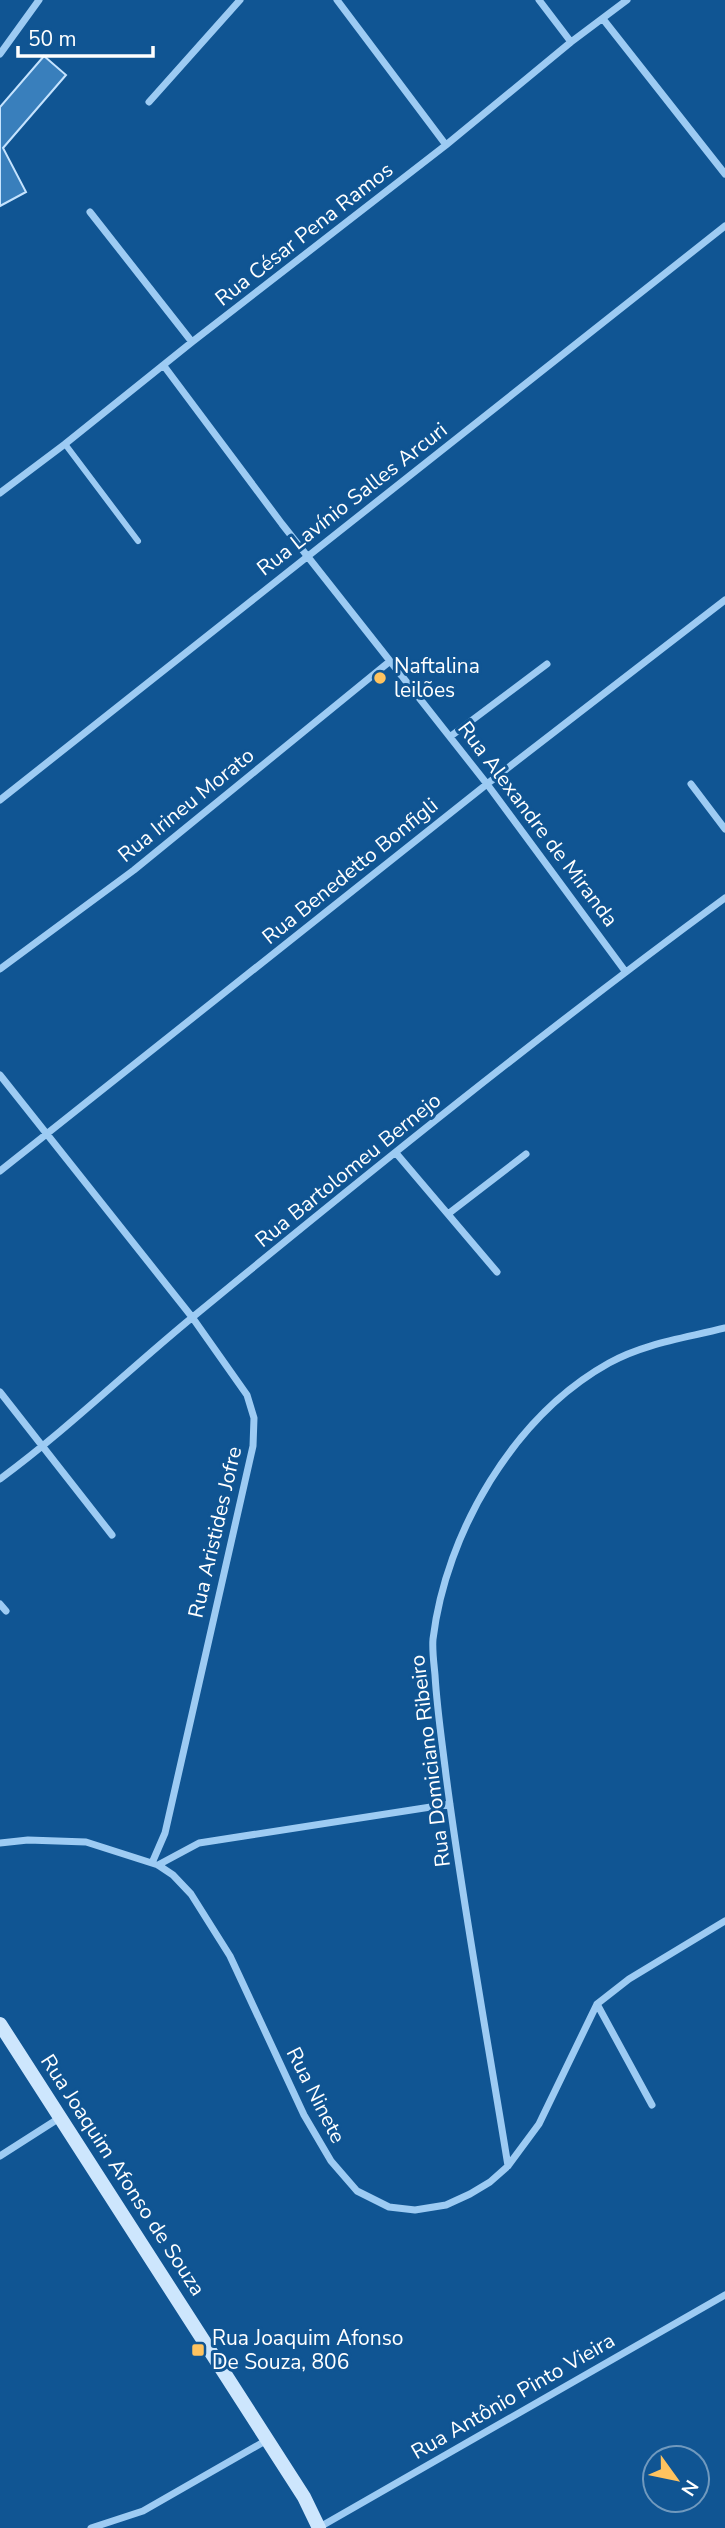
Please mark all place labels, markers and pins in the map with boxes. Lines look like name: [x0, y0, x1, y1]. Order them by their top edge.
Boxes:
place label: Naftalina leilões: [394, 652, 480, 704]
marker: Naftalina leilões: [372, 670, 388, 686]
place label: Rua Joaquim Afonso De Souza, 806: [212, 2324, 403, 2376]
marker: Rua Joaquim Afonso De Souza, 806: [190, 2342, 206, 2358]

